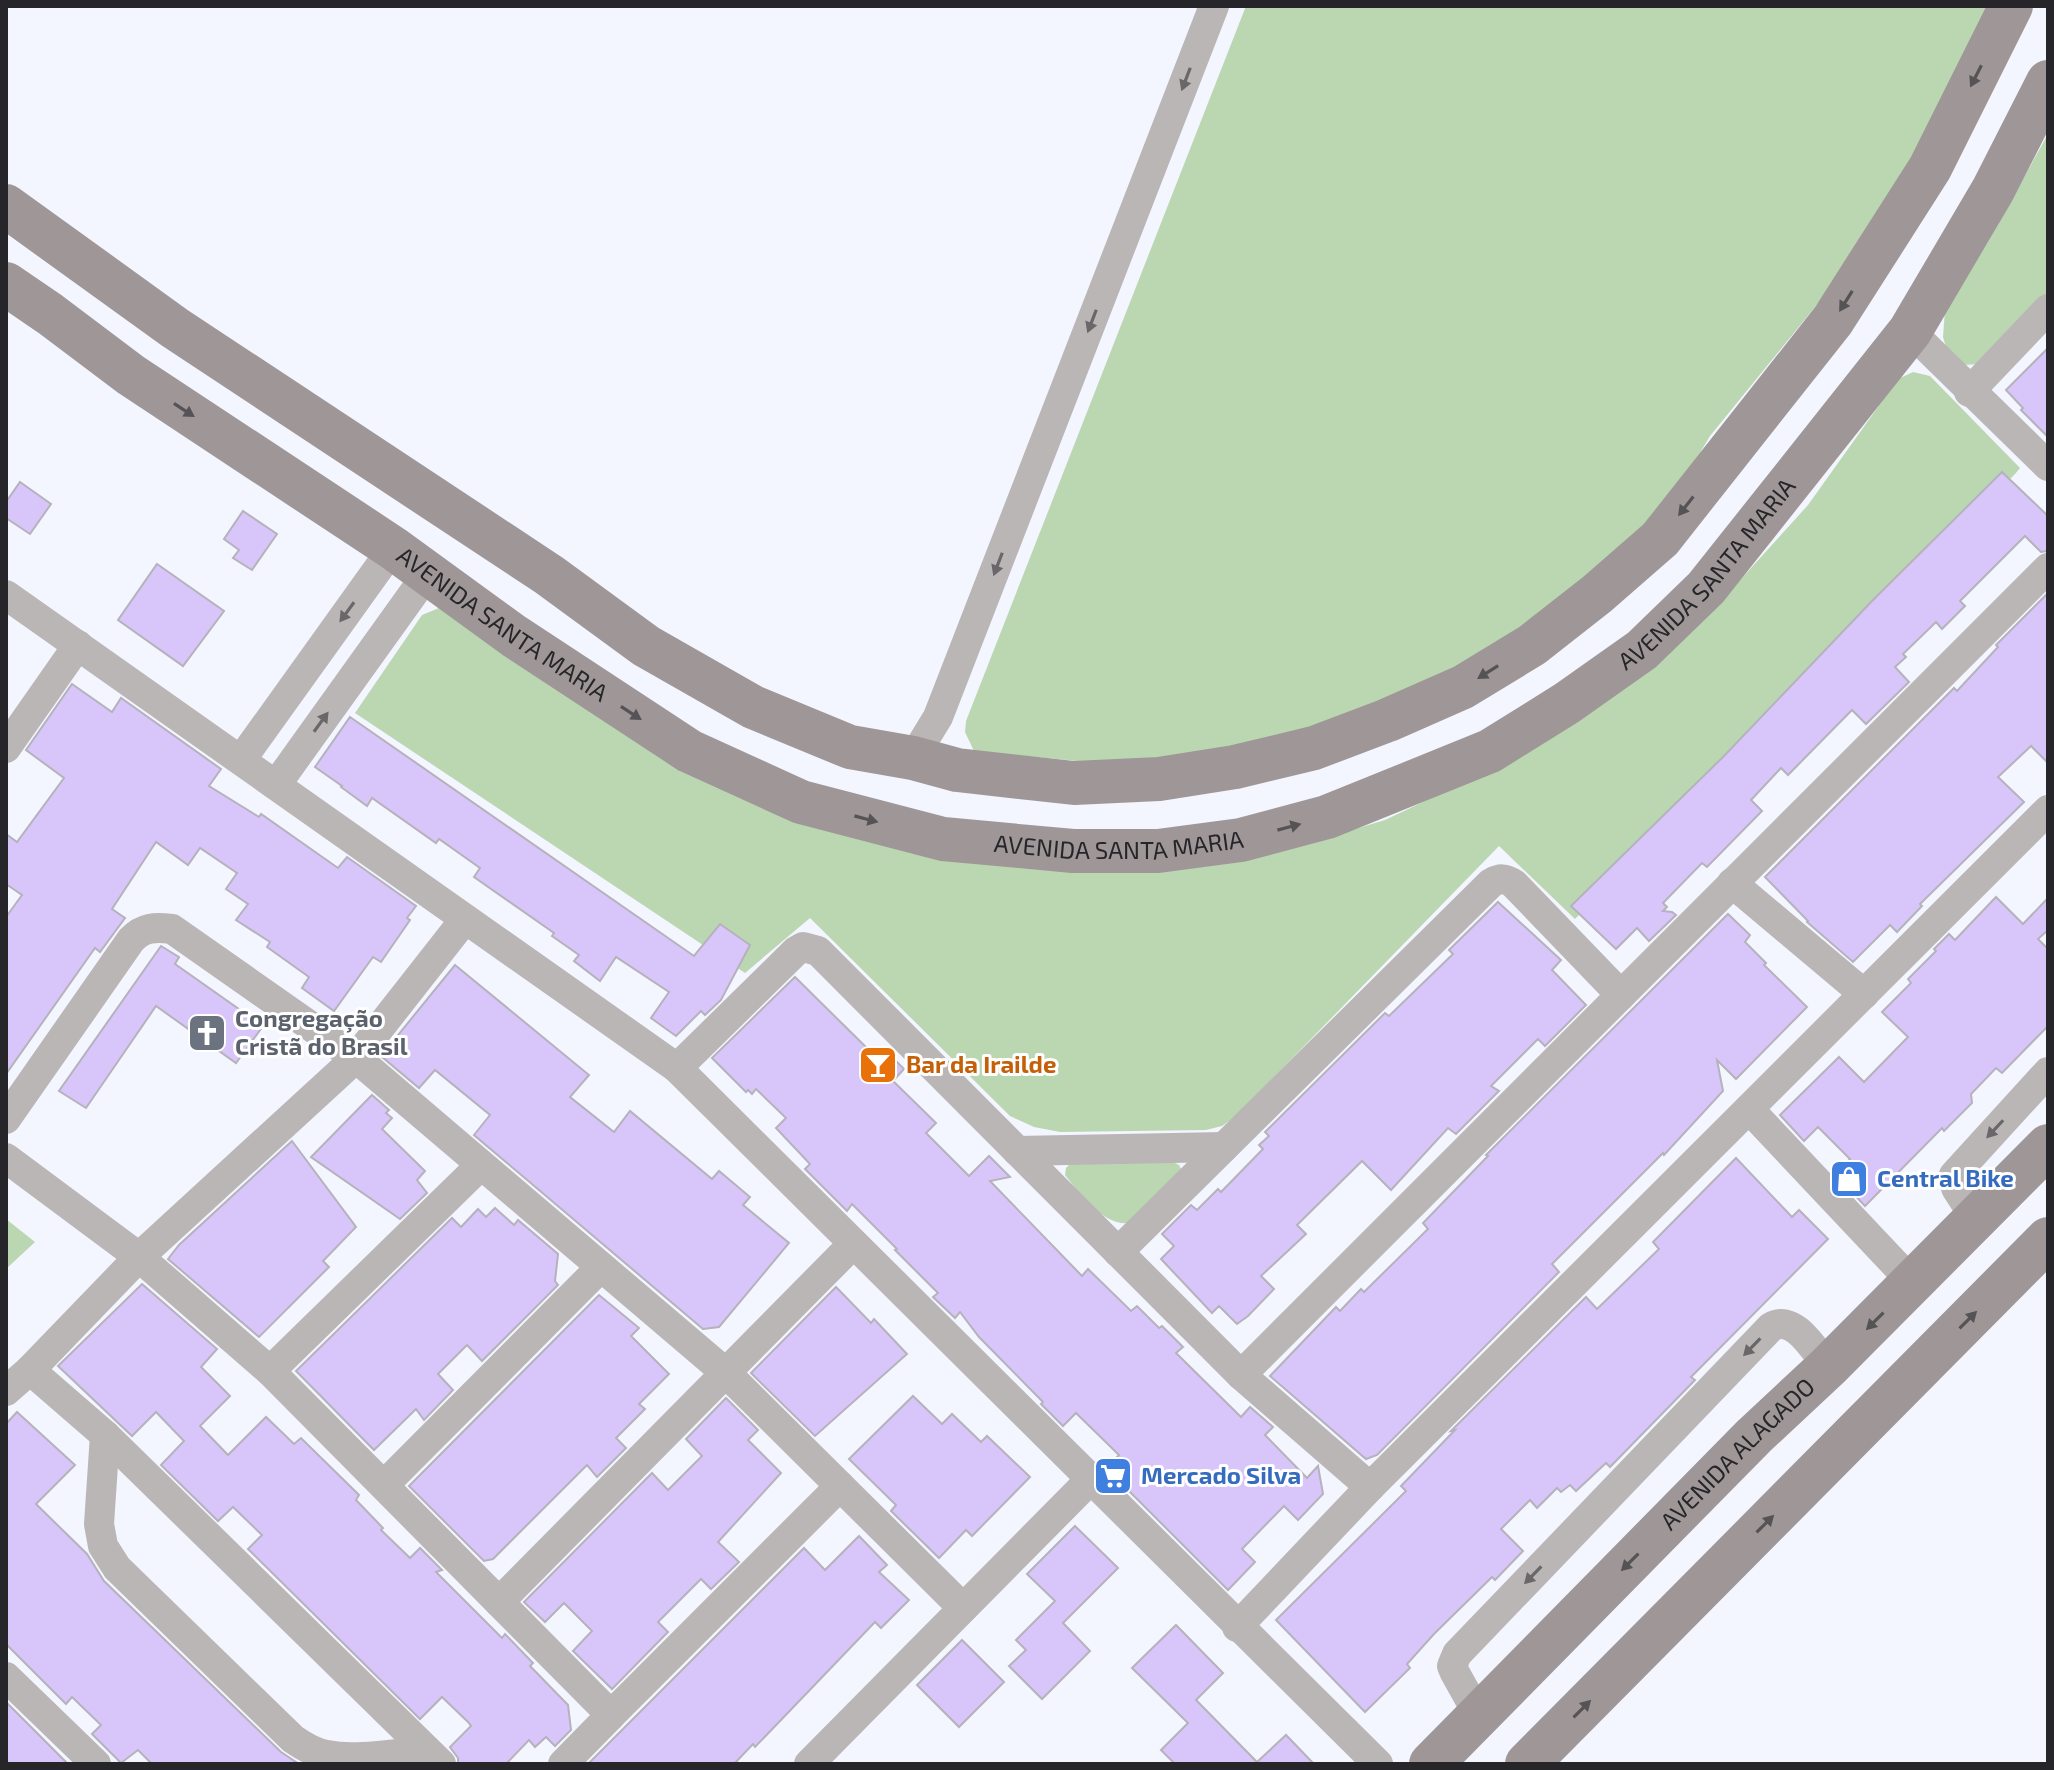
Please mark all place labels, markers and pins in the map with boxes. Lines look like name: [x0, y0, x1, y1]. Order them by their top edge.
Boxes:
place label: Congregação Cristã do Brasil: [235, 1003, 408, 1060]
church icon: Congregação Cristã do Brasil: [186, 1012, 228, 1054]
bar icon: Bar da Irailde: [857, 1044, 899, 1086]
place label: Bar da Irailde: [906, 1049, 1056, 1078]
shop icon: Central Bike: [1828, 1158, 1870, 1200]
place label: Central Bike: [1877, 1163, 2014, 1192]
supermarket icon: Mercado Silva: [1092, 1455, 1134, 1497]
place label: Mercado Silva: [1141, 1460, 1301, 1489]

